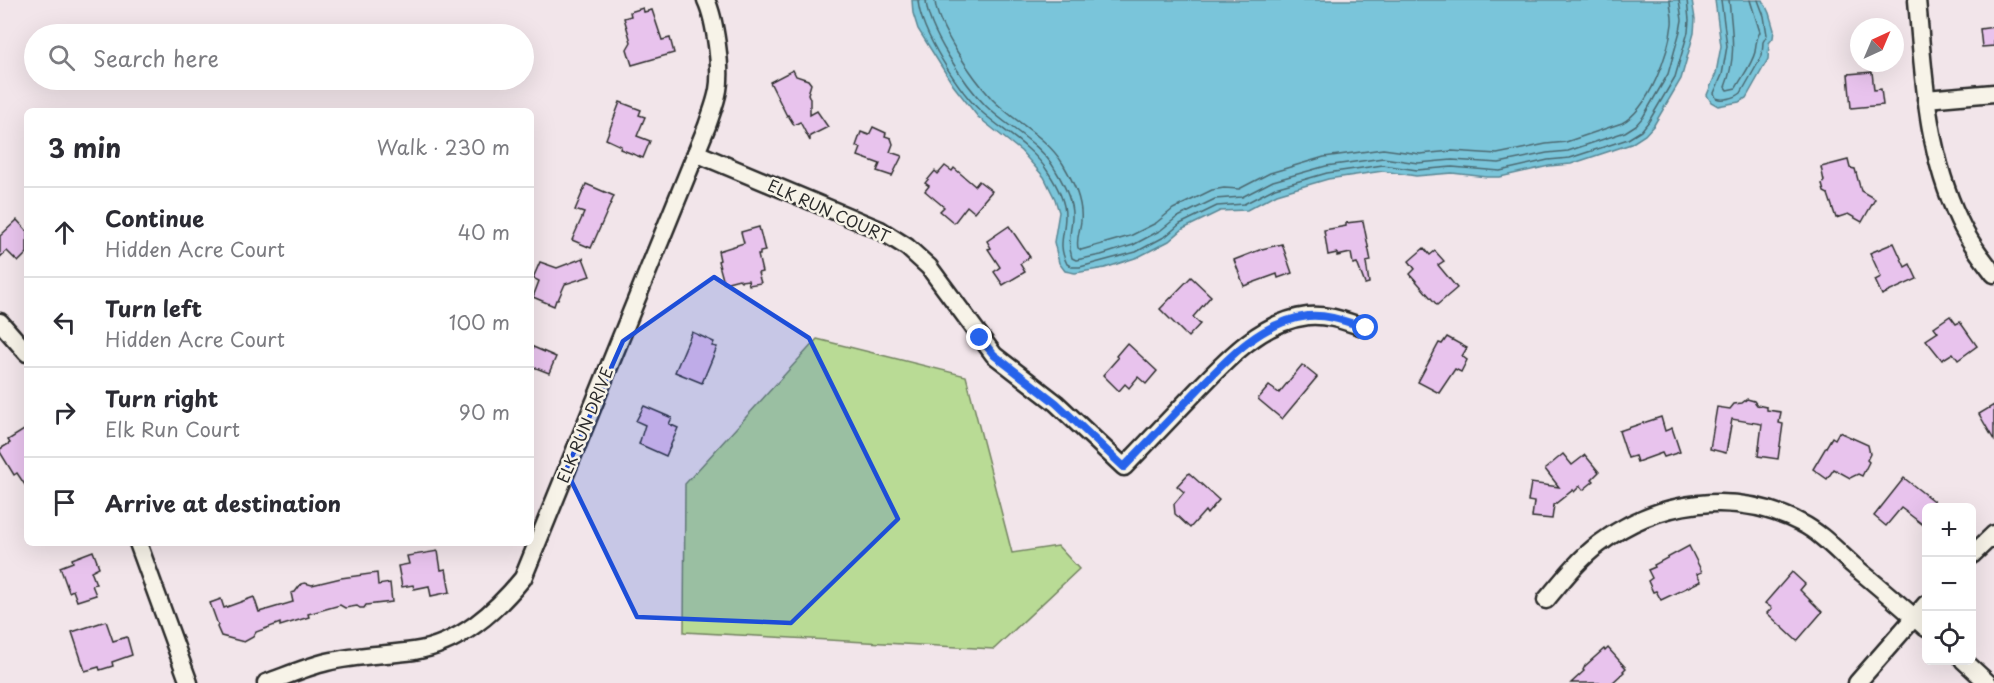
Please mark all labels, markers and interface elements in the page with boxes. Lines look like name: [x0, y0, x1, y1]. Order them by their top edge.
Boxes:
north arrow: [1850, 18, 1904, 72]
search box: [24, 24, 534, 90]
icon: search: [45, 41, 78, 74]
text: Search here: [93, 41, 219, 74]
text: 3 min: [48, 128, 121, 167]
text: Walk · 230 m: [377, 132, 510, 162]
street label: ELK RUN COURT: [764, 172, 894, 248]
text: Continue: [105, 201, 204, 234]
icon: ahead: [48, 216, 81, 249]
text: 40 m: [458, 217, 510, 247]
text: Hidden Acre Court: [105, 234, 285, 264]
text: Turn left: [105, 291, 202, 324]
icon: left: [48, 306, 81, 339]
text: 100 m: [449, 307, 510, 337]
route start: [1352, 314, 1378, 340]
text: Hidden Acre Court: [105, 324, 285, 354]
route end: [966, 324, 992, 350]
street label: ELK RUN DRIVE: [550, 363, 618, 486]
text: Turn right: [105, 381, 218, 414]
icon: right: [48, 396, 81, 429]
text: 90 m: [459, 397, 510, 427]
text: Elk Run Court: [105, 414, 240, 444]
icon: arrive: [48, 486, 81, 519]
text: Arrive at destination: [105, 486, 341, 519]
map controls: [1922, 503, 1976, 665]
button: +: [1922, 503, 1976, 557]
button: −: [1922, 557, 1976, 611]
button: locate: [1922, 611, 1976, 665]

